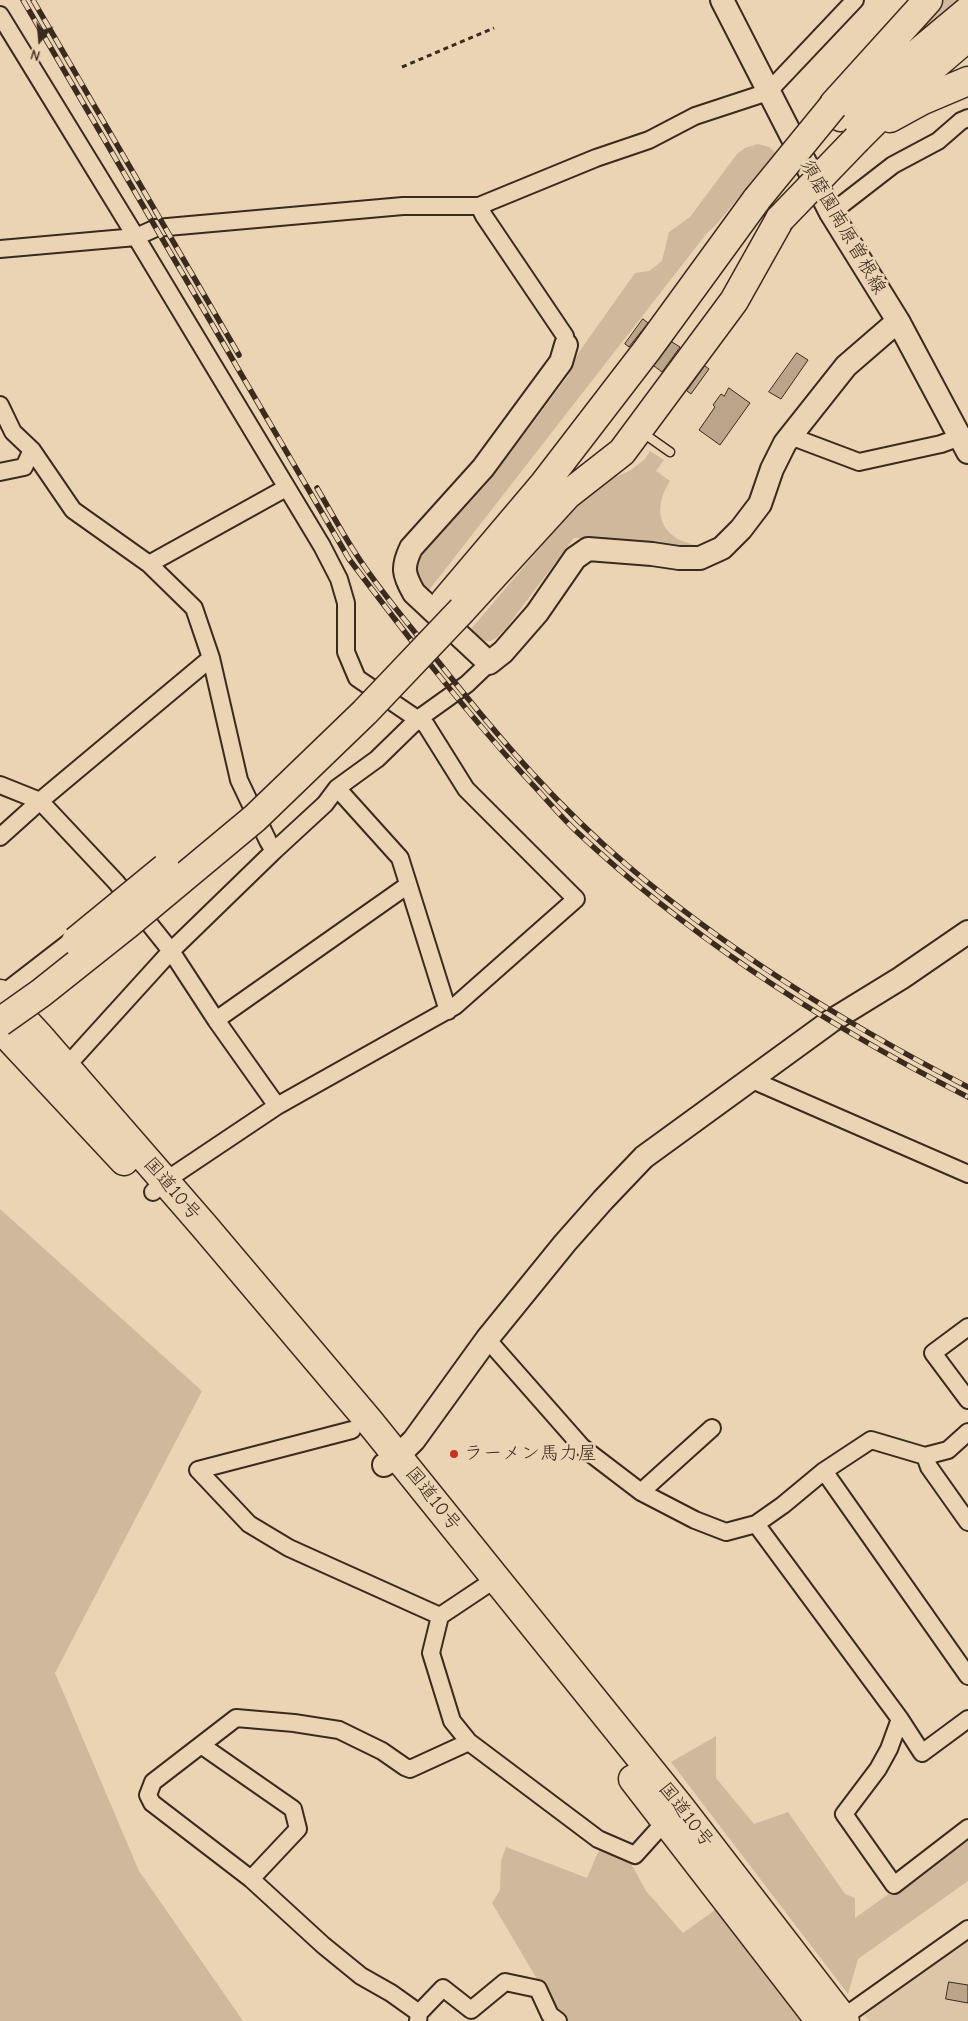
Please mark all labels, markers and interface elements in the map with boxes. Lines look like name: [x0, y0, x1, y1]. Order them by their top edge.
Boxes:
north arrow: [15, 15, 65, 65]
text: N: [29, 45, 42, 64]
street label: 須磨園南原曽根線: [795, 155, 891, 299]
street label: 国道10号: [138, 1153, 206, 1225]
place label: ラーメン馬力屋: [464, 1443, 597, 1465]
marker: ラーメン馬力屋: [448, 1448, 460, 1460]
street label: 国道10号: [400, 1462, 466, 1536]
street label: 国道10号: [654, 1778, 718, 1852]

